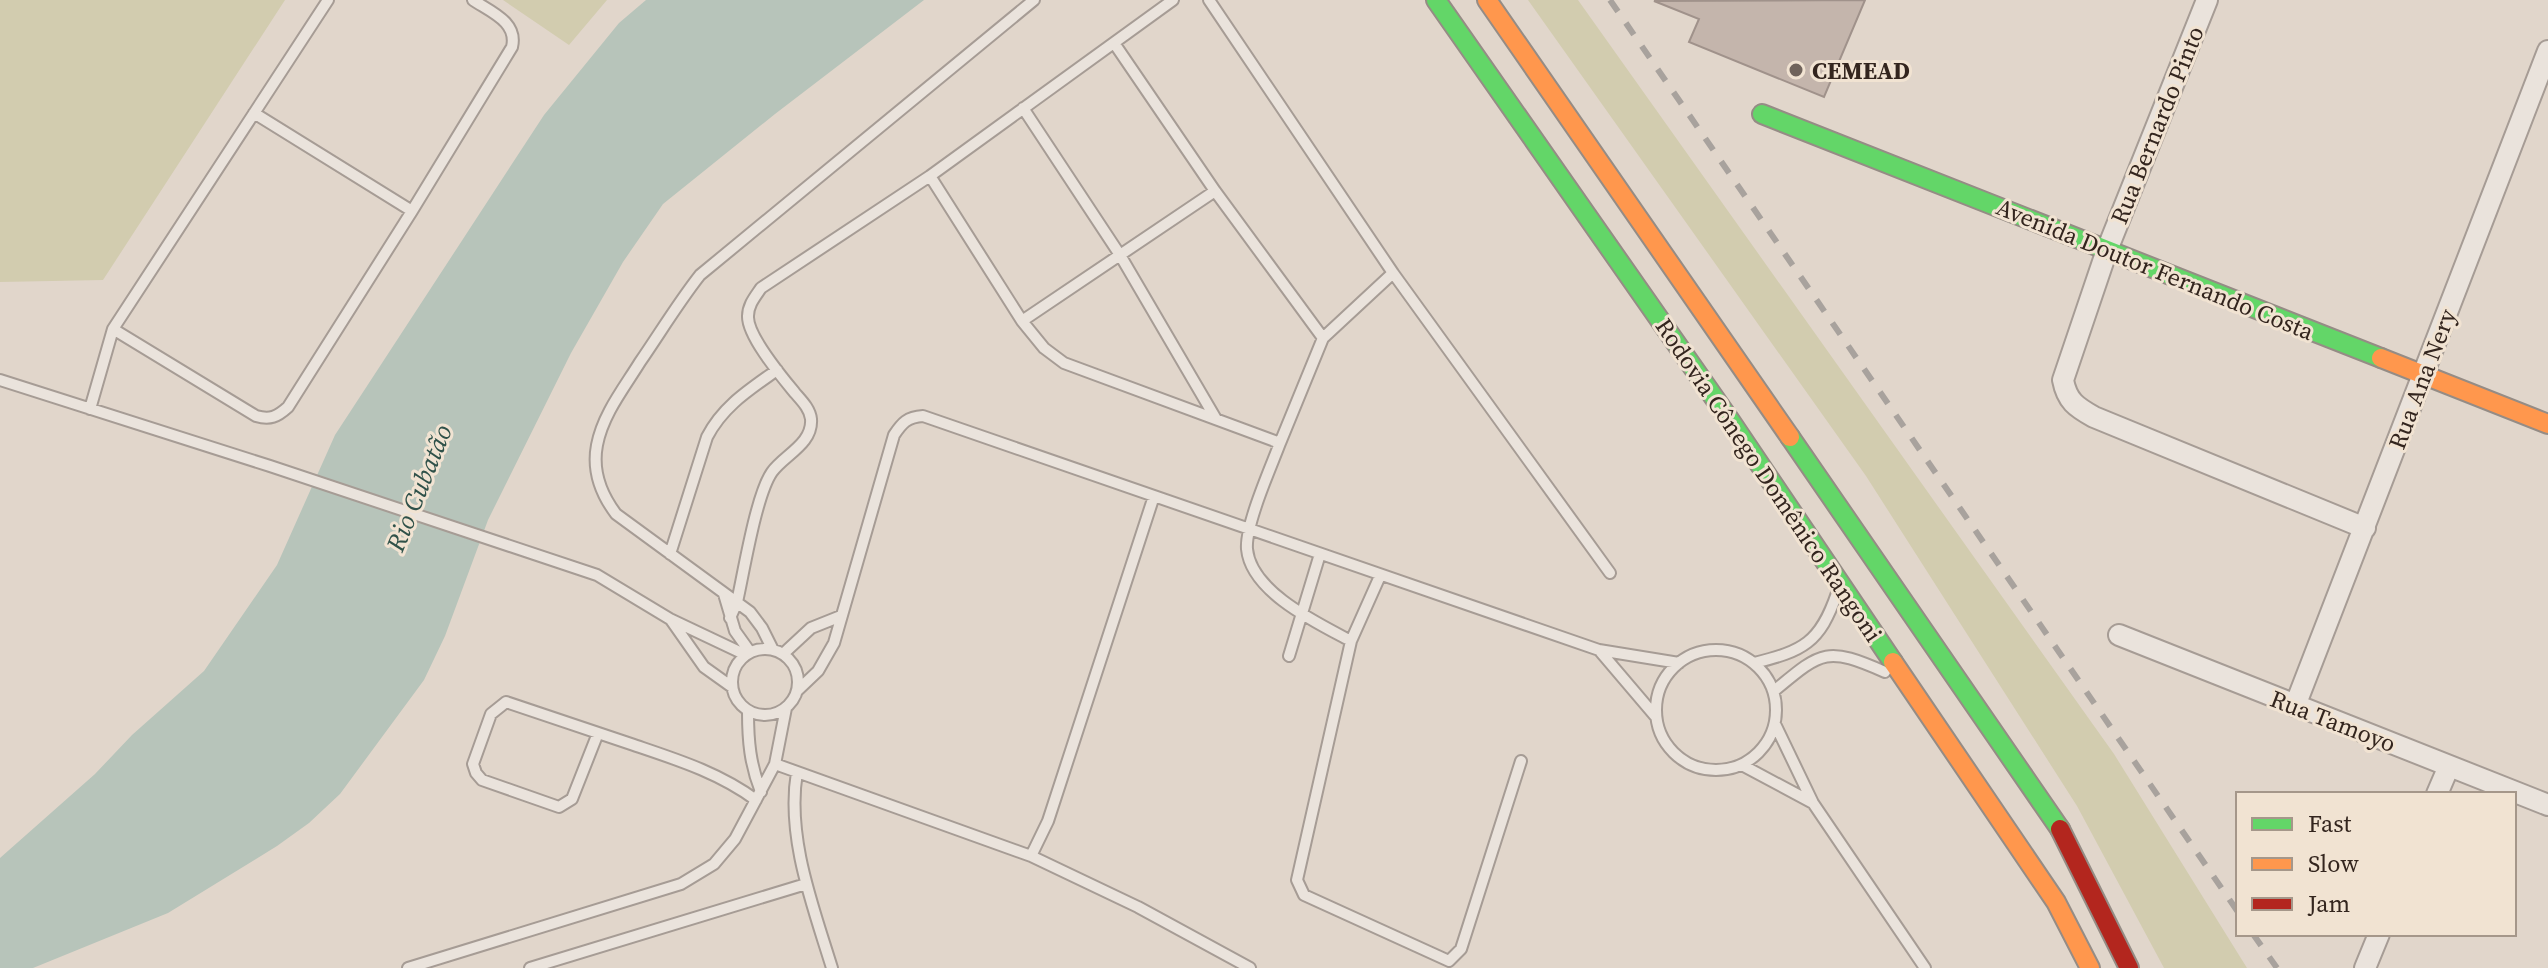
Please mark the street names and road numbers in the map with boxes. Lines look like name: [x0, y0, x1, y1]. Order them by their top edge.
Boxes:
street label: Rua Bernardo Pinto: [2102, 21, 2212, 229]
street label: Avenida Doutor Fernando Costa: [1991, 190, 2319, 348]
street label: Rua Ana Nery: [2380, 303, 2464, 454]
street label: Rodovia Cônego Domênico Rangoni: [1648, 312, 1890, 648]
street label: Rua Tamoyo: [2266, 682, 2400, 760]

